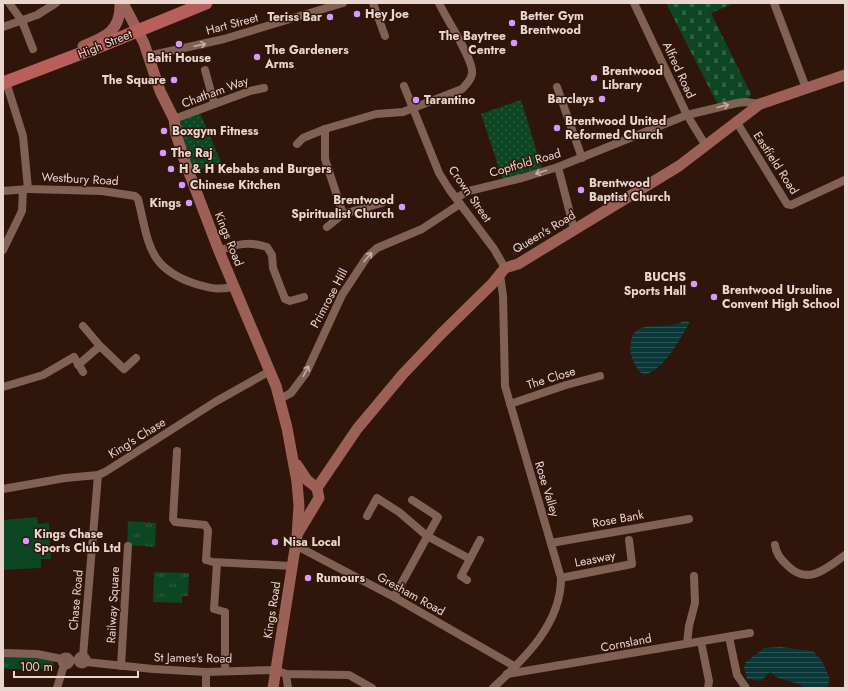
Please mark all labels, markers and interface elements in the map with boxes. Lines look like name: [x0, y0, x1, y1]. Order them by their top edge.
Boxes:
place label: Hey Joe: [365, 5, 409, 23]
place label: Better Gym Brentwood: [520, 7, 584, 39]
street label: Hart Street: [204, 8, 260, 40]
place label: Teriss Bar: [267, 8, 322, 26]
marker: Hey Joe: [352, 9, 362, 19]
marker: Teriss Bar: [325, 12, 335, 22]
marker: Better Gym Brentwood: [507, 18, 517, 28]
street label: High Street: [75, 25, 135, 63]
place label: The Baytree Centre: [439, 27, 506, 59]
marker: The Baytree Centre: [509, 38, 519, 48]
marker: Balti House: [174, 39, 184, 49]
street label: Alfred Road: [658, 39, 700, 101]
one-way arrow: [193, 40, 206, 48]
place label: The Gardeners Arms: [264, 41, 349, 73]
place label: Balti House: [147, 49, 211, 67]
marker: The Gardeners Arms: [252, 52, 262, 62]
place label: Brentwood Library: [602, 62, 663, 94]
place label: The Square: [102, 71, 166, 89]
street label: Chatham Way: [179, 71, 252, 112]
marker: Brentwood Library: [589, 73, 599, 83]
marker: The Square: [169, 75, 179, 85]
place label: Barclays: [548, 90, 595, 108]
place label: Tarantino: [424, 91, 475, 109]
marker: Barclays: [597, 94, 607, 104]
marker: Tarantino: [411, 95, 421, 105]
one-way arrow: [717, 102, 730, 110]
place label: Brentwood United Reformed Church: [565, 112, 666, 144]
place label: Boxgym Fitness: [172, 122, 259, 140]
marker: Brentwood United Reformed Church: [552, 123, 562, 133]
marker: Boxgym Fitness: [159, 126, 169, 136]
street label: Eastfield Road: [749, 128, 803, 198]
place label: The Raj: [171, 144, 213, 162]
street label: Coptfold Road: [487, 144, 563, 182]
marker: The Raj: [158, 148, 168, 158]
place label: H & H Kebabs and Burgers: [179, 160, 332, 178]
street label: Crown Street: [444, 162, 496, 226]
marker: H & H Kebabs and Burgers: [166, 164, 176, 174]
street label: Westbury Road: [41, 168, 119, 190]
one-way arrow: [535, 169, 548, 176]
place label: Brentwood Baptist Church: [589, 174, 671, 206]
place label: Chinese Kitchen: [190, 176, 280, 194]
marker: Chinese Kitchen: [177, 180, 187, 190]
marker: Brentwood Baptist Church: [576, 185, 586, 195]
place label: Brentwood Spiritualist Church: [291, 191, 394, 223]
place label: Kings: [150, 194, 182, 212]
marker: Kings: [184, 198, 194, 208]
marker: Brentwood Spiritualist Church: [397, 202, 407, 212]
street label: Queen's Road: [509, 206, 579, 258]
street label: Kings Road: [210, 209, 248, 269]
one-way arrow: [363, 252, 372, 262]
street label: Primrose Hill: [306, 265, 352, 331]
place label: BUCHS Sports Hall: [624, 268, 686, 300]
marker: BUCHS Sports Hall: [689, 279, 699, 289]
place label: Brentwood Ursuline Convent High School: [722, 281, 840, 313]
marker: Brentwood Ursuline Convent High School: [709, 292, 719, 302]
street label: The Close: [524, 362, 578, 394]
one-way arrow: [303, 365, 311, 377]
street label: King's Chase: [105, 413, 169, 463]
street label: Rose Valley: [530, 459, 564, 520]
street label: Rose Bank: [591, 506, 646, 532]
place label: Kings Chase Sports Club Ltd: [34, 525, 121, 557]
place label: Nisa Local: [283, 533, 340, 551]
marker: Kings Chase Sports Club Ltd: [21, 536, 31, 546]
marker: Nisa Local: [270, 537, 280, 547]
street label: Leasway: [573, 546, 618, 572]
street label: Railway Square: [102, 566, 124, 644]
street label: Gresham Road: [374, 568, 448, 620]
street label: Chase Road: [64, 569, 88, 631]
place label: Rumours: [316, 569, 365, 587]
marker: Rumours: [303, 573, 313, 583]
street label: Kings Road: [259, 580, 285, 640]
street label: Cornsland: [599, 629, 653, 657]
street label: St James's Road: [154, 648, 232, 668]
scale bar: [14, 653, 138, 679]
text: 100 m: [20, 658, 53, 676]

